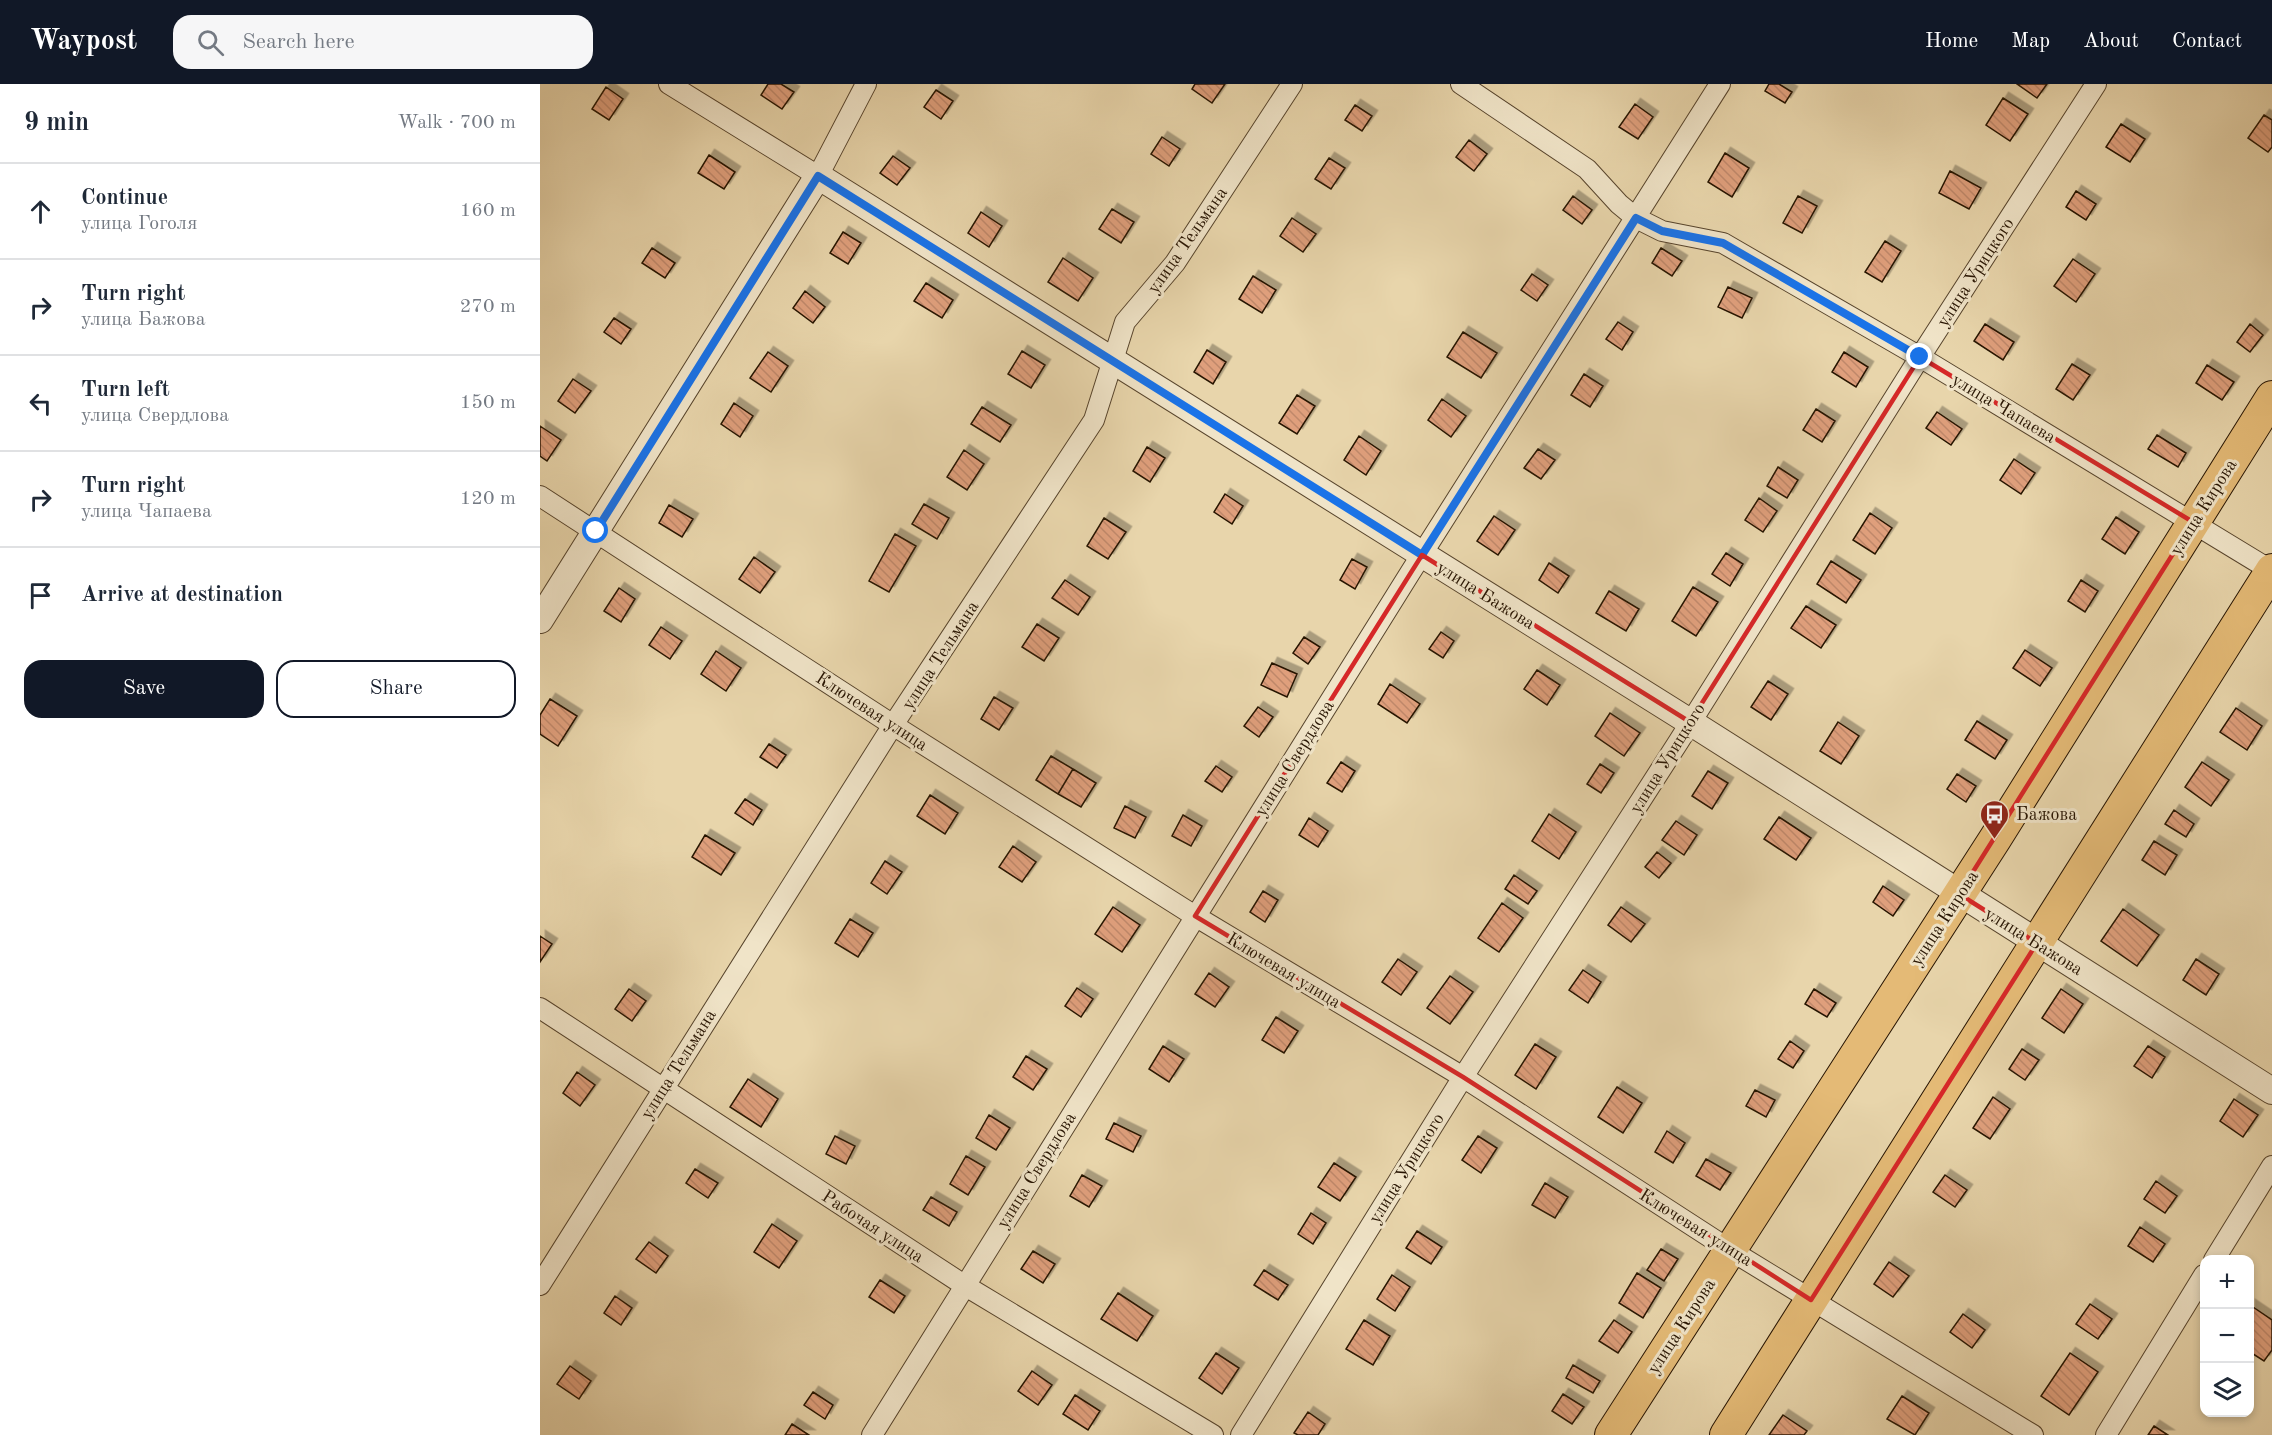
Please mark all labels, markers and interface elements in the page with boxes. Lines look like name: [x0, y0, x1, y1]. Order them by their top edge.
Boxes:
search box: [173, 15, 593, 69]
icon: search: [194, 26, 227, 59]
text: Waypost: [30, 28, 137, 56]
text: Search here: [242, 31, 355, 53]
text: Home: [1925, 31, 1978, 52]
text: Map: [2011, 31, 2050, 52]
text: About: [2083, 31, 2139, 52]
text: Contact: [2172, 31, 2242, 52]
text: 9 min: [24, 110, 89, 136]
text: Walk · 700 m: [397, 113, 516, 133]
street label: улица Тельмана: [1144, 184, 1231, 297]
text: Continue: [81, 187, 168, 209]
icon: ahead: [24, 195, 57, 228]
text: 160 m: [460, 201, 516, 221]
text: улица Гоголя: [81, 214, 197, 234]
street label: улица Урицкого: [1934, 215, 2018, 330]
text: Turn right: [81, 283, 185, 305]
icon: right: [24, 291, 57, 324]
text: 270 m: [460, 297, 516, 317]
text: улица Бажова: [81, 310, 206, 330]
route end: [1906, 343, 1932, 369]
street label: улица Чапаева: [1948, 371, 2059, 447]
text: Turn left: [81, 379, 170, 401]
icon: left: [24, 387, 57, 420]
text: 150 m: [460, 393, 516, 413]
text: улица Свердлова: [81, 406, 229, 426]
street label: улица Кирова: [2167, 456, 2241, 559]
text: Turn right: [81, 475, 185, 497]
icon: right: [24, 483, 57, 516]
text: 120 m: [460, 489, 516, 509]
text: улица Чапаева: [81, 502, 212, 522]
route start: [582, 517, 608, 543]
street label: улица Бажова: [1433, 559, 1538, 633]
icon: arrive: [24, 579, 57, 612]
text: Arrive at destination: [81, 584, 283, 606]
street label: улица Тельмана: [899, 598, 983, 713]
button: Save: [24, 660, 264, 718]
button: Share: [276, 660, 516, 718]
street label: Ключевая улица: [812, 669, 931, 755]
street label: улица Свердлова: [1252, 697, 1338, 820]
street label: улица Урицкого: [1627, 700, 1709, 817]
bus stop icon: Бажова: [1979, 798, 2011, 840]
place label: Бажова: [2016, 806, 2077, 824]
street label: улица Кирова: [1907, 868, 1982, 969]
street label: улица Бажова: [1981, 905, 2086, 979]
street label: Ключевая улица: [1223, 930, 1344, 1012]
street label: улица Тельмана: [638, 1006, 720, 1123]
street label: улица Свердлова: [994, 1109, 1080, 1232]
street label: улица Урицкого: [1366, 1110, 1448, 1227]
street label: Ключевая улица: [1636, 1186, 1755, 1270]
street label: Рабочая улица: [818, 1187, 927, 1266]
map controls: [2200, 1255, 2254, 1417]
button: +: [2200, 1255, 2254, 1309]
street label: улица Кирова: [1644, 1276, 1719, 1377]
button: −: [2200, 1309, 2254, 1363]
button: layers: [2200, 1363, 2254, 1417]

